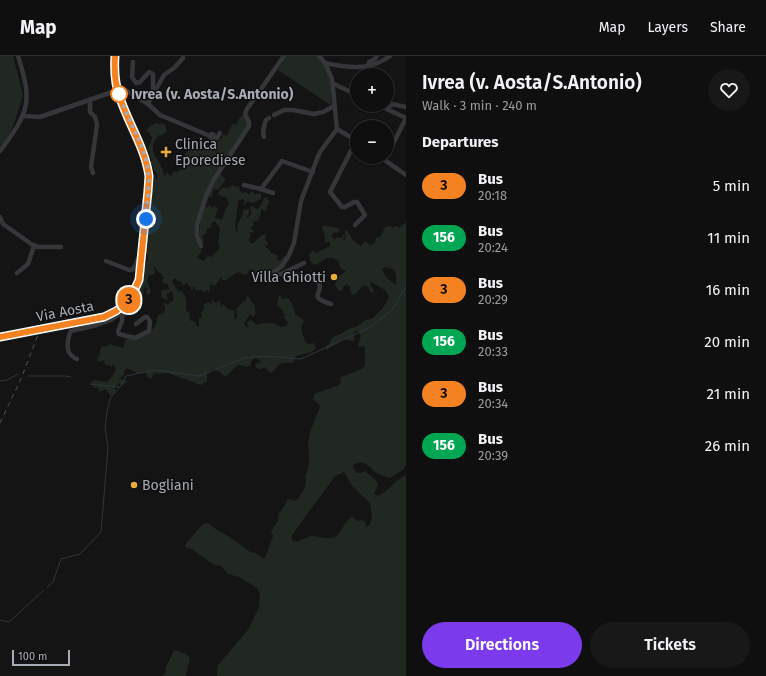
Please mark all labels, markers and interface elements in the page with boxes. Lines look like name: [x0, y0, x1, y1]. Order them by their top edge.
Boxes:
text: Map: [20, 16, 57, 39]
text: Map: [599, 19, 625, 36]
text: Layers: [647, 19, 688, 36]
text: Share: [710, 19, 746, 36]
map controls: [350, 68, 394, 164]
button: +: [350, 68, 394, 112]
button: heart: [708, 69, 750, 111]
text: Ivrea (v. Aosta/S.Antonio): [422, 71, 642, 94]
marker: Ivrea (v. Aosta/S.Antonio): [110, 85, 128, 103]
place label: Ivrea (v. Aosta/S.Antonio): [131, 86, 294, 103]
text: Walk · 3 min · 240 m: [422, 98, 537, 113]
button: −: [350, 120, 394, 164]
text: Departures: [422, 133, 499, 151]
place label: Clinica Eporediese: [175, 136, 246, 169]
marker: Clinica Eporediese: [160, 146, 172, 158]
text: Bus: [478, 170, 503, 188]
text: 3: [440, 177, 448, 194]
text: 5 min: [713, 177, 750, 195]
text: 20:18: [478, 188, 507, 203]
your location: [136, 209, 156, 229]
text: Bus: [478, 222, 503, 240]
text: 156: [433, 229, 455, 246]
text: 11 min: [707, 229, 750, 247]
text: 20:24: [478, 240, 508, 255]
place label: Villa Ghiotti: [252, 269, 326, 286]
marker: Villa Ghiotti: [329, 272, 339, 282]
text: Bus: [478, 274, 503, 292]
text: 3: [440, 281, 448, 298]
text: 16 min: [706, 281, 750, 299]
line badge: 3: [116, 287, 142, 313]
text: 3: [125, 291, 133, 308]
text: 20:29: [478, 292, 508, 307]
street label: Via Aosta: [35, 298, 95, 325]
text: Bus: [478, 326, 503, 344]
text: 156: [433, 333, 455, 350]
text: 20 min: [704, 333, 750, 351]
text: 20:33: [478, 344, 508, 359]
text: Bus: [478, 378, 503, 396]
text: 3: [440, 385, 448, 402]
text: 21 min: [707, 385, 750, 403]
text: 20:34: [478, 396, 508, 411]
text: Bus: [478, 430, 503, 448]
text: 156: [433, 437, 455, 454]
text: 26 min: [705, 437, 750, 455]
text: 20:39: [478, 448, 508, 463]
place label: Bogliani: [142, 477, 194, 494]
marker: Bogliani: [129, 480, 139, 490]
button: Directions: [422, 622, 582, 668]
button: Tickets: [590, 622, 750, 668]
scale bar: [12, 648, 70, 667]
text: 100 m: [18, 650, 47, 663]

